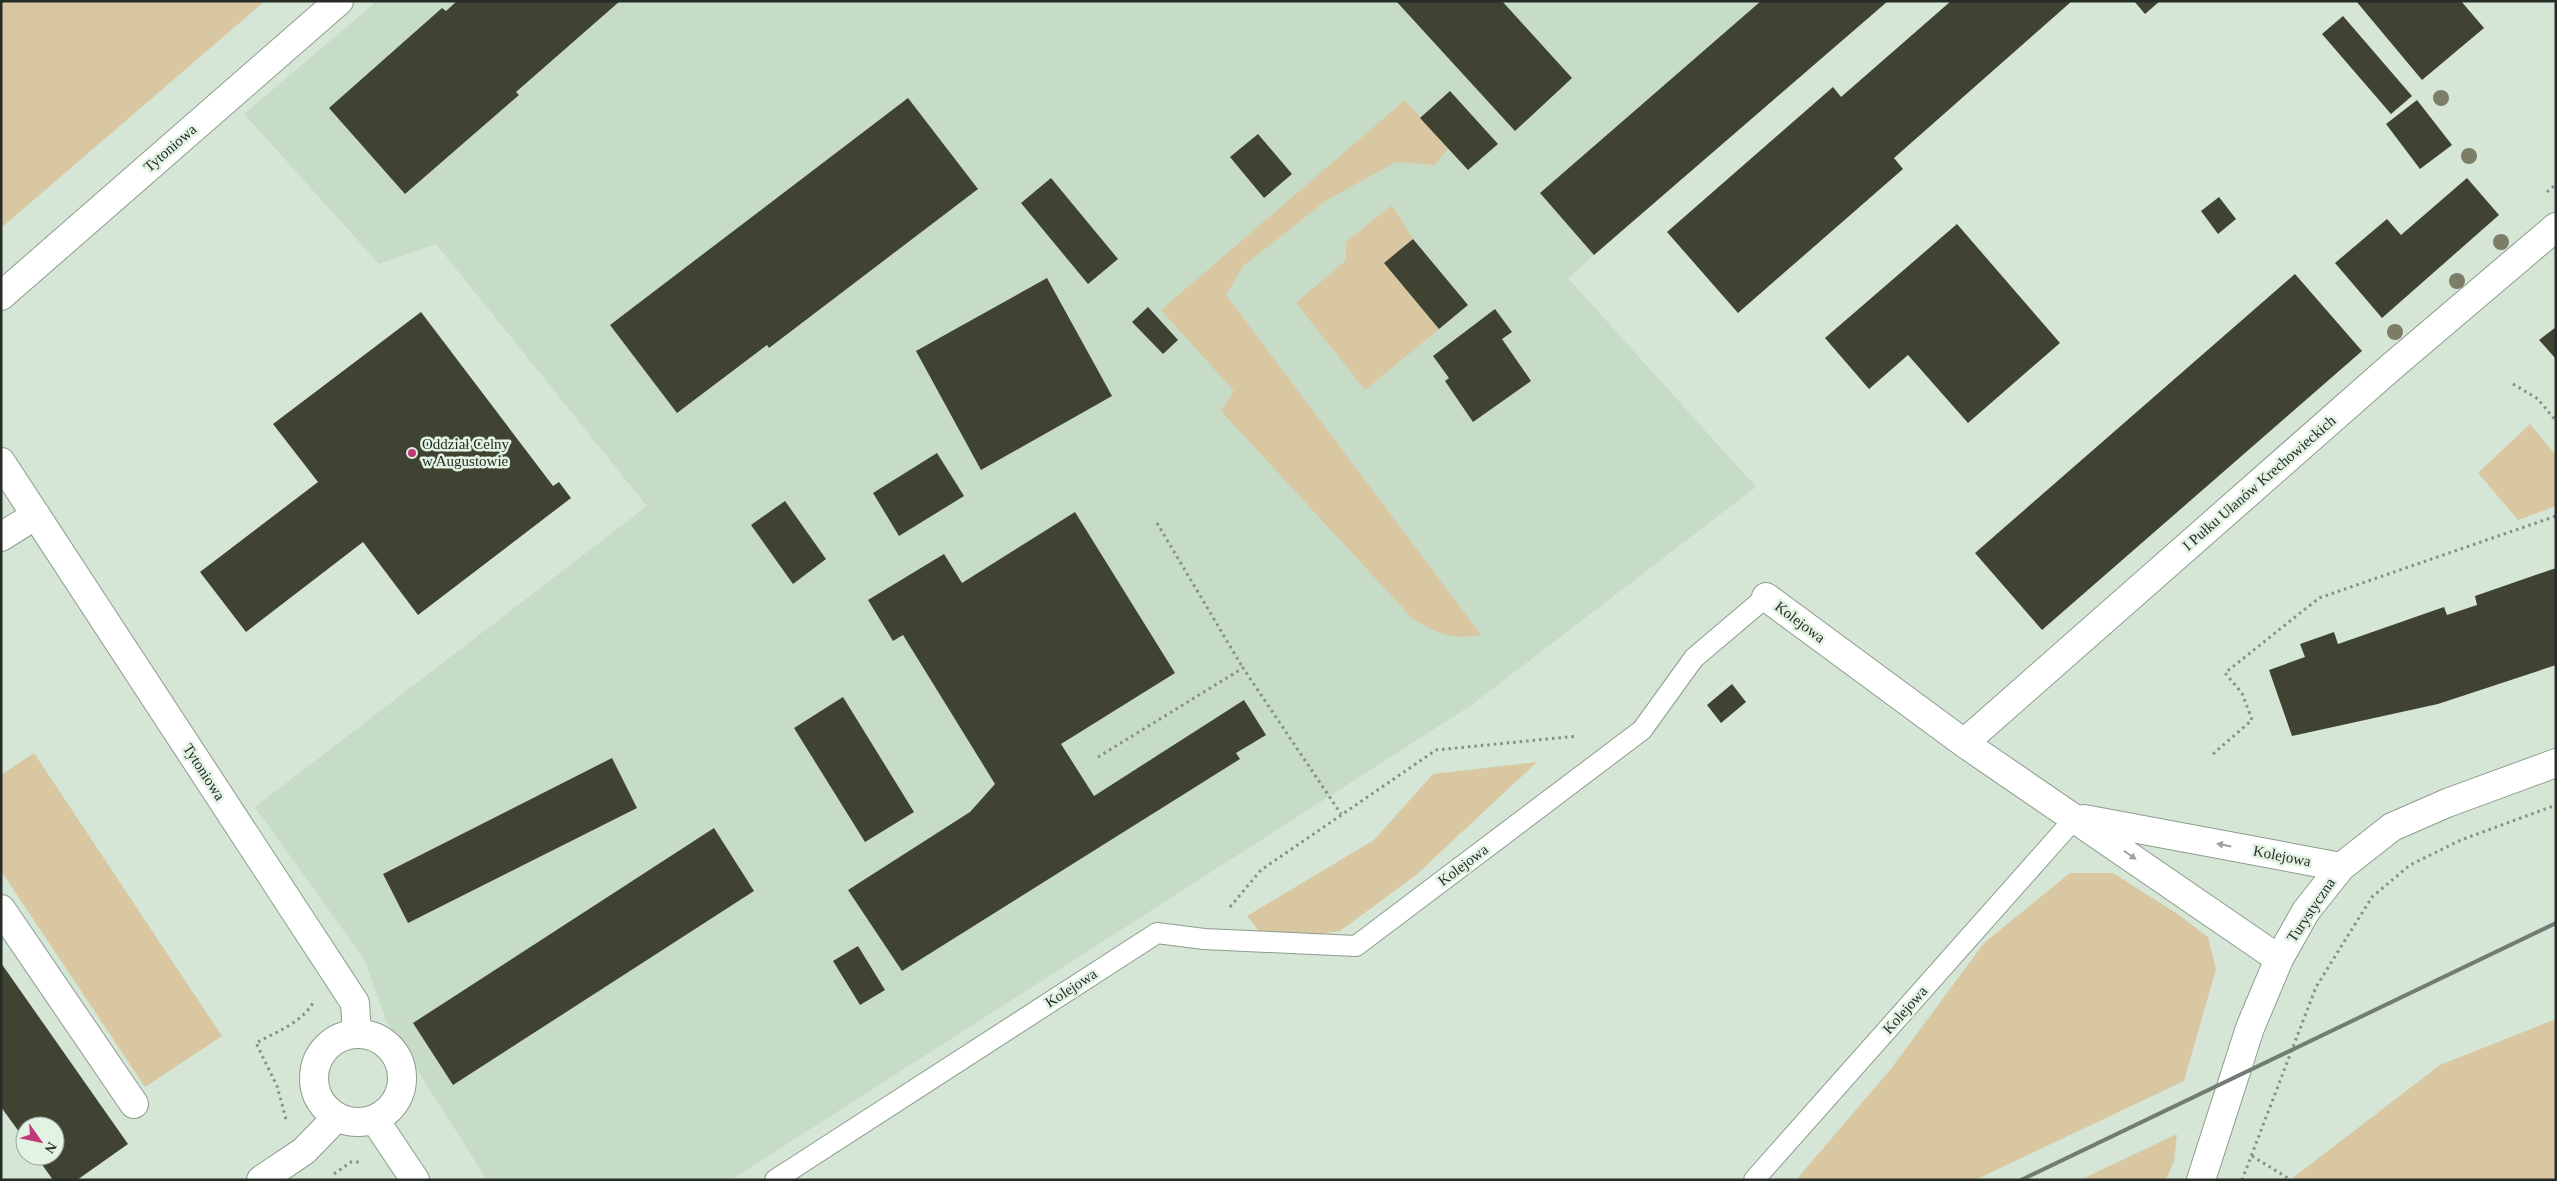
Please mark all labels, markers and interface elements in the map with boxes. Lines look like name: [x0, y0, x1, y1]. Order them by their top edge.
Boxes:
street label: Tytoniowa: [141, 121, 200, 175]
street label: I Pułku Ułanów Krechowieckich: [2179, 412, 2339, 554]
place label: Oddział Celny w Augustowie: [422, 436, 510, 469]
marker: Oddział Celny w Augustowie: [406, 447, 418, 459]
street label: Kolejowa: [1772, 598, 1828, 646]
street label: Tytoniowa: [180, 741, 228, 803]
street label: Kolejowa: [1435, 841, 1491, 889]
one-way arrow: [2216, 841, 2232, 849]
street label: Kolejowa: [2252, 843, 2312, 869]
one-way arrow: [2123, 850, 2137, 860]
street label: Turystyczna: [2284, 875, 2338, 945]
street label: Kolejowa: [1042, 965, 1100, 1011]
street label: Kolejowa: [1880, 983, 1931, 1037]
north arrow: [15, 1116, 65, 1166]
text: N: [41, 1139, 60, 1156]

